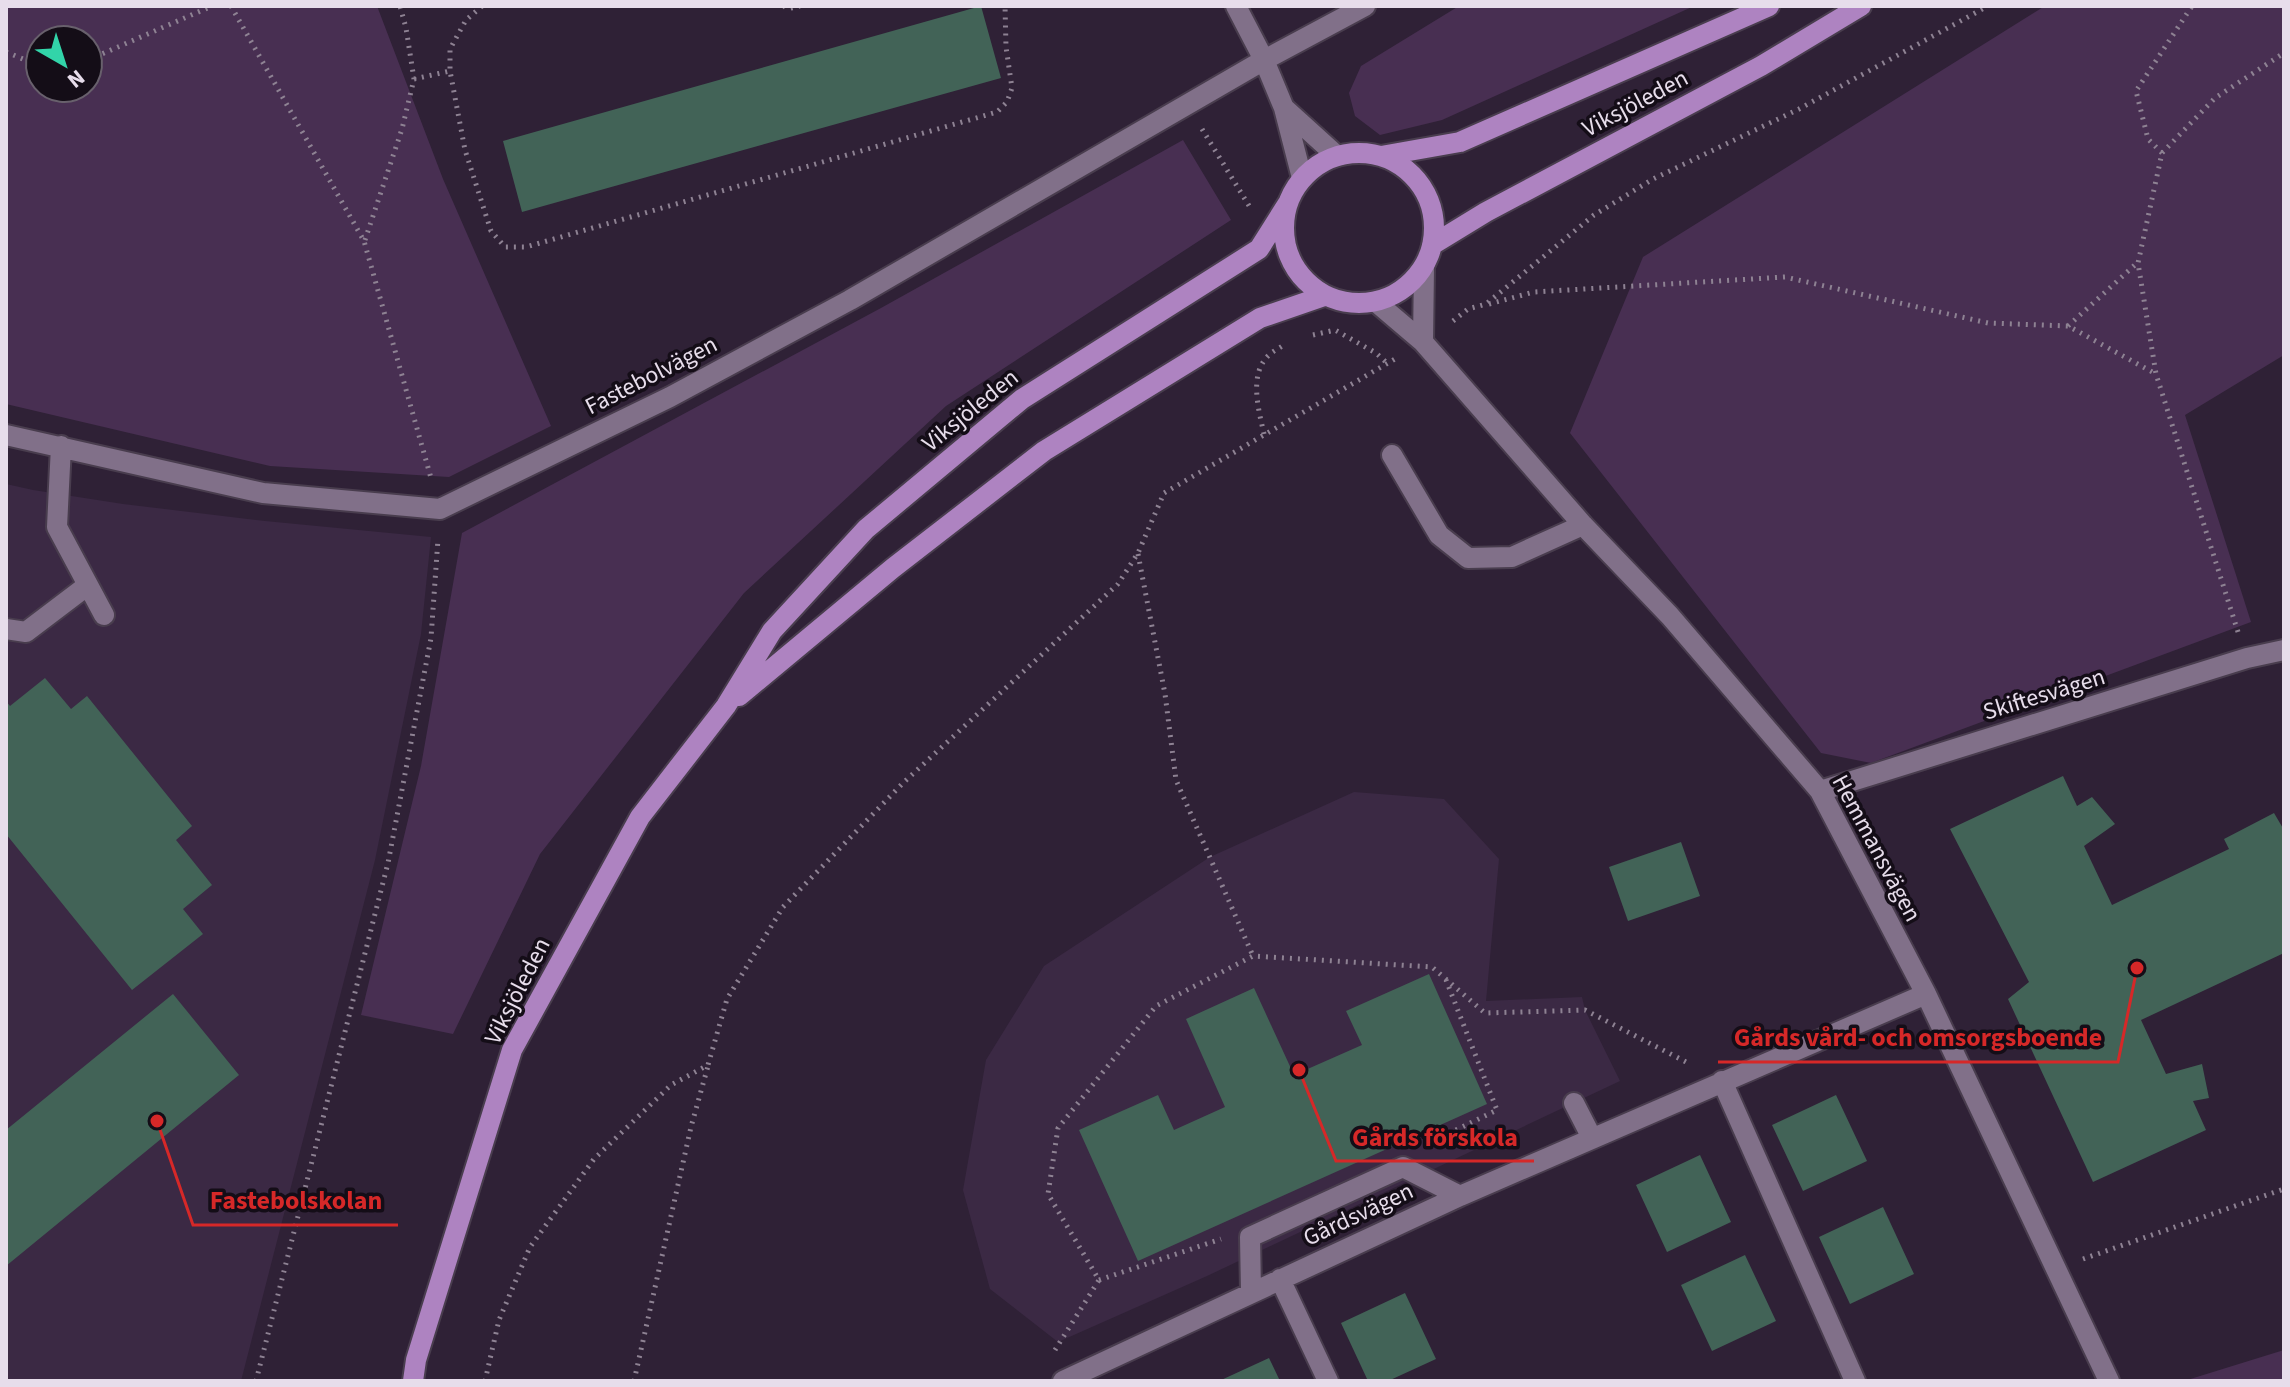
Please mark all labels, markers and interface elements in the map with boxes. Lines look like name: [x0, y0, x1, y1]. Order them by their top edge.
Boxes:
north arrow: [24, 24, 104, 104]
street label: Viksjöleden: [1576, 61, 1694, 146]
text: N: [60, 62, 92, 96]
street label: Fastebolvägen: [579, 327, 724, 424]
street label: Viksjöleden: [914, 360, 1026, 460]
street label: Skiftesvägen: [1979, 659, 2110, 730]
street label: Hemmansvägen: [1823, 768, 1930, 928]
street label: Viksjöleden: [476, 932, 559, 1051]
callout: Gårds vård- och omsorgsboende: [1718, 1012, 2118, 1062]
text: Gårds vård- och omsorgsboende: [1734, 1019, 2102, 1056]
callout: Gårds förskola: [1336, 1111, 1534, 1161]
text: Gårds förskola: [1352, 1119, 1518, 1156]
street label: Gårdsvägen: [1297, 1174, 1419, 1255]
callout: Fastebolskolan: [193, 1175, 398, 1225]
text: Fastebolskolan: [210, 1182, 382, 1219]

